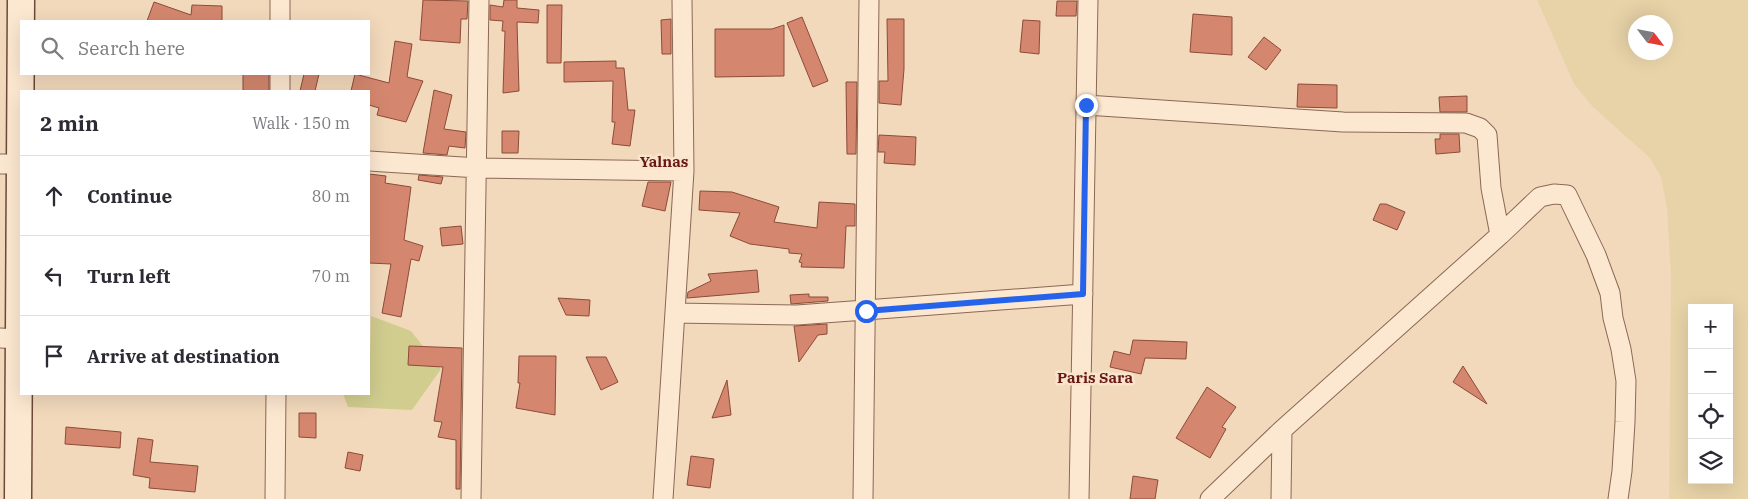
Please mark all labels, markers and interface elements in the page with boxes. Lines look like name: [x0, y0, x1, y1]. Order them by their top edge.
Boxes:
north arrow: [1628, 15, 1673, 60]
search box: [20, 20, 370, 75]
icon: search: [38, 34, 66, 62]
text: Search here: [78, 36, 185, 60]
route end: [1075, 94, 1098, 117]
text: 2 min: [40, 109, 99, 137]
text: Walk · 150 m: [252, 113, 350, 133]
district label: Yalnas: [640, 152, 688, 171]
icon: ahead: [40, 182, 68, 210]
text: Continue: [87, 184, 172, 208]
text: 80 m: [312, 186, 350, 206]
icon: left: [40, 262, 68, 290]
text: Turn left: [87, 264, 170, 288]
text: 70 m: [312, 266, 350, 286]
route start: [855, 300, 878, 323]
map controls: [1688, 304, 1733, 484]
button: +: [1688, 304, 1733, 349]
icon: arrive: [40, 342, 68, 370]
text: Arrive at destination: [87, 344, 280, 368]
button: −: [1688, 349, 1733, 394]
district label: Paris Sara: [1057, 368, 1133, 387]
button: locate: [1688, 394, 1733, 439]
button: layers: [1688, 439, 1733, 484]

